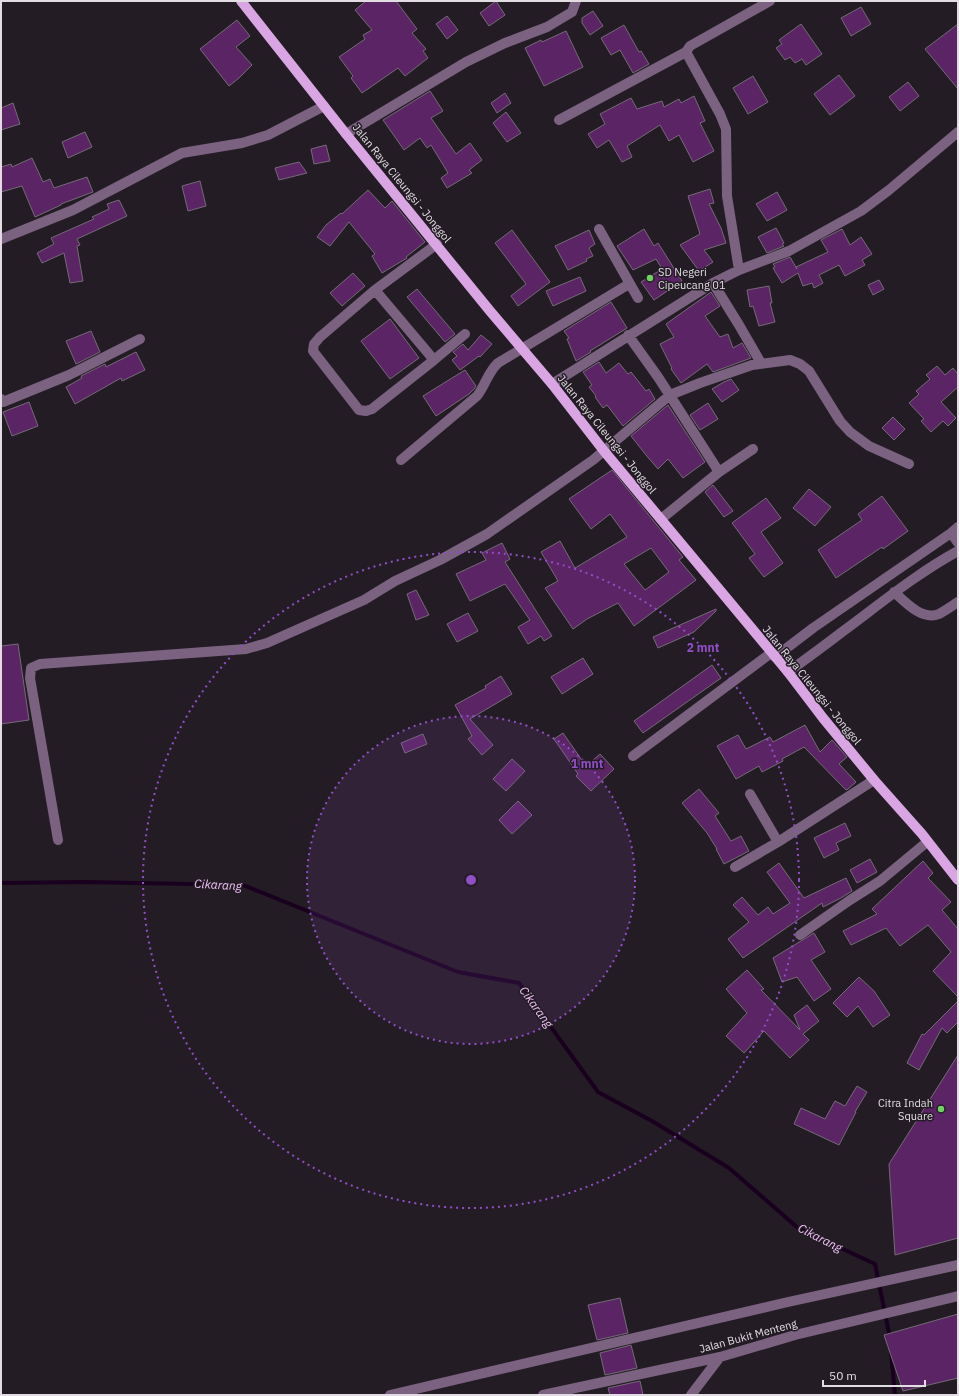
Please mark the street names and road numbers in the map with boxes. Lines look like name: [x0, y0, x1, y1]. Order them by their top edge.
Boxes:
street label: Jalan Raya Cileungsi - Jonggol: [350, 121, 454, 245]
street label: Jalan Raya Cileungsi - Jonggol: [555, 372, 659, 496]
street label: Jalan Raya Cileungsi - Jonggol: [760, 623, 864, 747]
street label: Jalan Bukit Menteng: [698, 1316, 799, 1356]

